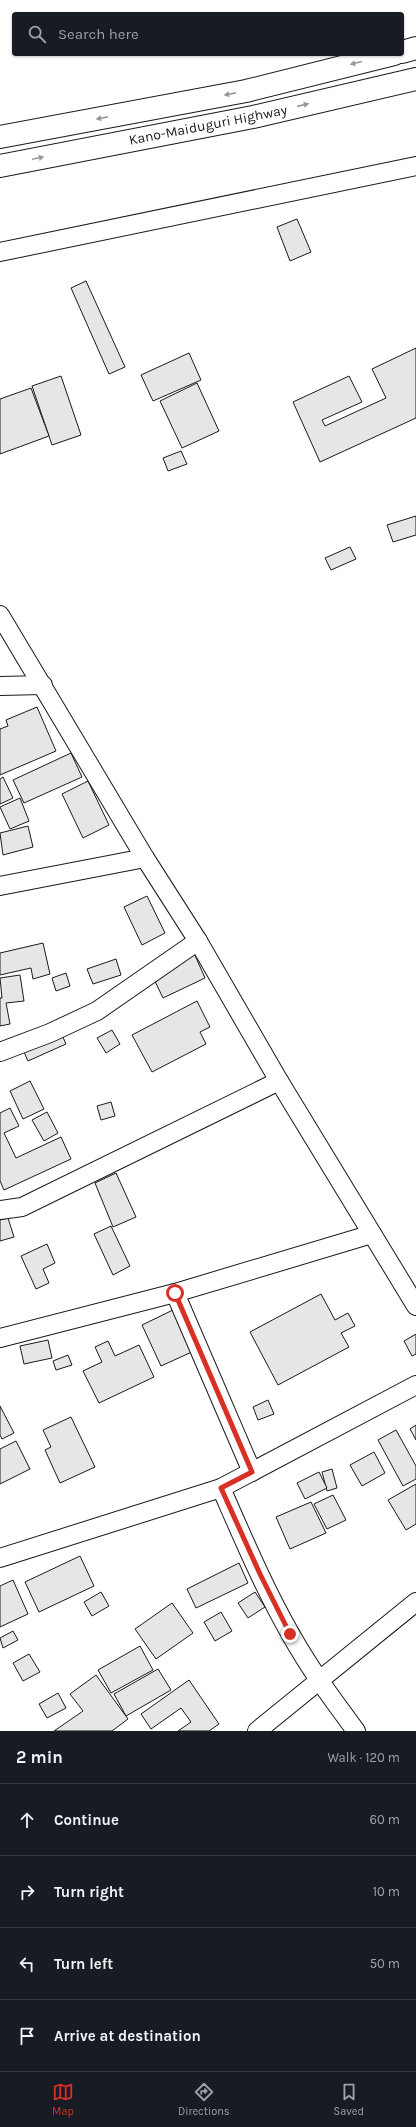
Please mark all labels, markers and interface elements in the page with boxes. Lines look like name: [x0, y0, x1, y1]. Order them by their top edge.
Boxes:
search box: [12, 12, 404, 56]
icon: search: [26, 23, 48, 45]
text: Search here: [58, 25, 139, 43]
one-way arrow: [350, 61, 362, 67]
one-way arrow: [224, 91, 236, 97]
street label: Kano-Maiduguri Highway: [127, 101, 289, 149]
one-way arrow: [297, 102, 309, 108]
one-way arrow: [96, 115, 108, 121]
one-way arrow: [32, 155, 44, 161]
route start: [166, 1284, 184, 1302]
route end: [281, 1625, 299, 1643]
text: 2 min: [16, 1747, 63, 1767]
text: Walk · 120 m: [327, 1750, 400, 1765]
icon: ahead: [16, 1809, 38, 1831]
text: Continue: [54, 1811, 119, 1829]
text: 60 m: [370, 1812, 400, 1827]
icon: right: [16, 1881, 38, 1903]
text: Turn right: [54, 1883, 124, 1901]
text: 10 m: [373, 1884, 400, 1899]
icon: left: [16, 1953, 38, 1975]
text: Turn left: [54, 1955, 113, 1973]
text: 50 m: [370, 1956, 400, 1971]
icon: arrive: [16, 2025, 38, 2047]
text: Arrive at destination: [54, 2027, 201, 2045]
tab: Map: [52, 2081, 74, 2118]
tab: Directions: [178, 2081, 230, 2118]
tab: Saved: [334, 2081, 364, 2118]

